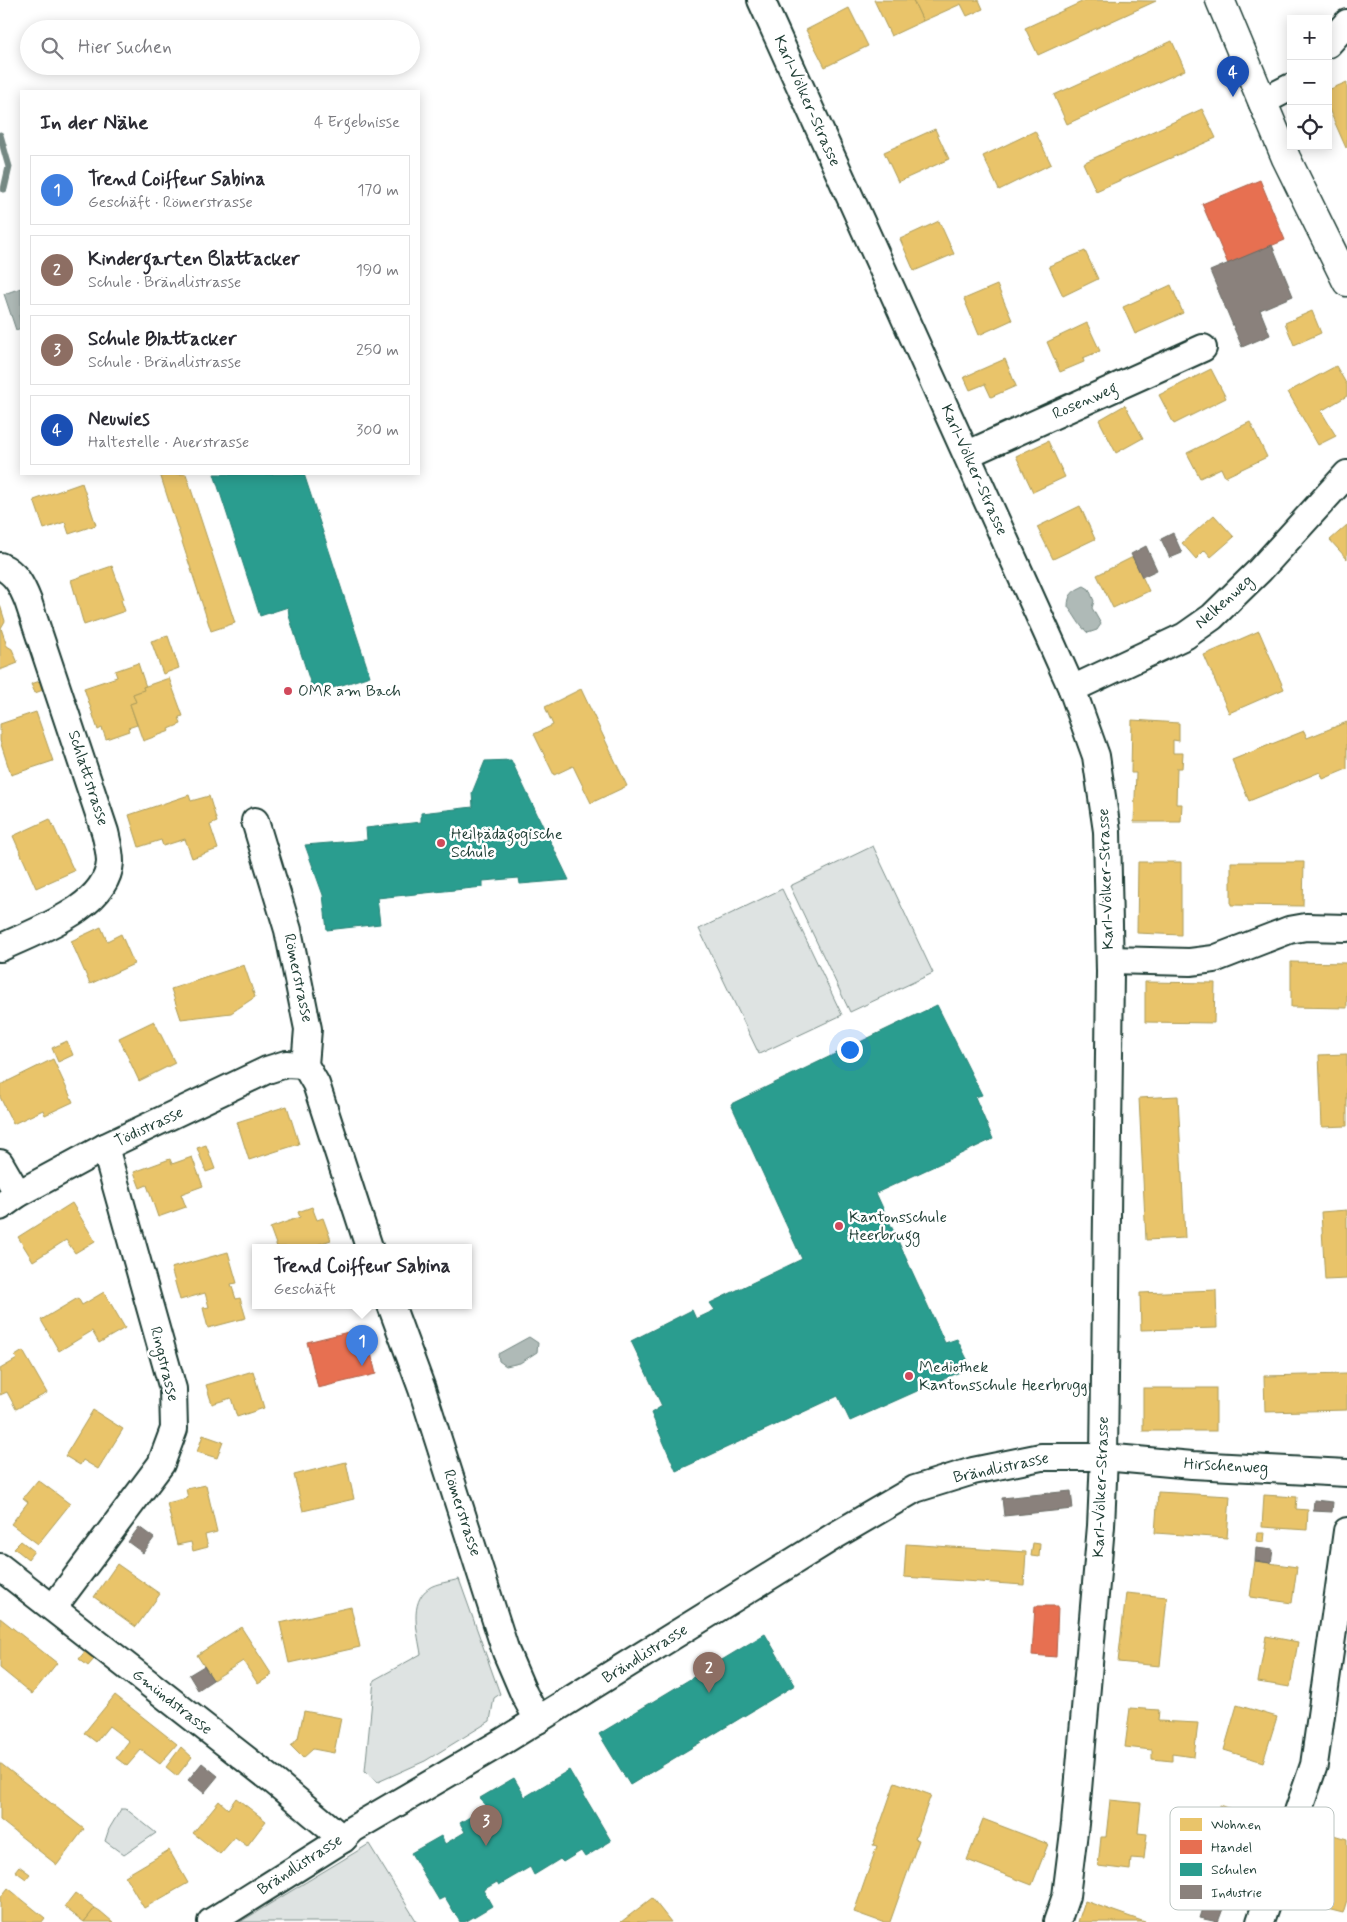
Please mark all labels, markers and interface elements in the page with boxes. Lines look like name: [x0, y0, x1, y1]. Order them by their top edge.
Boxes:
map controls: [1287, 15, 1332, 150]
button: +: [1287, 15, 1332, 60]
search box: [20, 20, 420, 75]
street label: Karl-Völker-Strasse: [769, 32, 845, 170]
icon: search: [38, 34, 66, 62]
text: Hier suchen: [78, 35, 172, 60]
pin: 4: [1217, 56, 1249, 97]
button: −: [1287, 60, 1332, 105]
button: locate: [1287, 105, 1332, 150]
text: In der Nähe: [40, 109, 148, 137]
text: 4 Ergebnisse: [314, 112, 400, 133]
text: Trend Coiffeur Sabina: [88, 167, 265, 192]
text: 1: [53, 180, 61, 201]
text: 170 m: [357, 180, 399, 201]
text: Geschäft · Römerstrasse: [88, 192, 253, 213]
text: Kindergarten Blattacker: [88, 247, 300, 272]
text: 2: [53, 260, 61, 281]
text: 190 m: [356, 260, 399, 281]
text: Schule · Brändlistrasse: [88, 272, 241, 293]
text: Schule Blattacker: [88, 327, 237, 352]
text: 3: [53, 340, 61, 361]
text: 250 m: [356, 340, 399, 361]
text: Schule · Brändlistrasse: [88, 352, 241, 373]
street label: Rosenweg: [1049, 377, 1121, 426]
street label: Karl-Völker-Strasse: [936, 401, 1012, 539]
text: Neuwies: [88, 407, 150, 432]
text: 4: [52, 420, 62, 441]
text: 300 m: [356, 420, 399, 441]
text: Haltestelle · Auerstrasse: [88, 432, 249, 453]
street label: Nelkenweg: [1190, 570, 1258, 634]
place label: OMR am Bach: [298, 681, 401, 702]
marker: OMR am Bach: [282, 685, 294, 697]
street label: Schlattstrasse: [63, 728, 113, 828]
street label: Karl-Völker-Strasse: [1093, 808, 1119, 950]
place label: Heilpädagogische Schule: [451, 824, 563, 863]
marker: Heilpädagogische Schule: [435, 837, 447, 849]
street label: Römerstrasse: [278, 932, 318, 1024]
your location: [837, 1037, 863, 1063]
street label: Tödistrasse: [111, 1102, 187, 1152]
place label: Kantonsschule Heerbrugg: [849, 1207, 947, 1247]
marker: Kantonsschule Heerbrugg: [833, 1220, 845, 1232]
popup: [252, 1244, 472, 1309]
text: Trend Coiffeur Sabina: [273, 1254, 451, 1279]
text: Geschäft: [273, 1279, 336, 1300]
street label: Ringstrasse: [144, 1324, 183, 1404]
pin: 1: [346, 1325, 378, 1366]
place label: Mediothek Kantonsschule Heerbrugg: [919, 1357, 1088, 1397]
marker: Mediothek Kantonsschule Heerbrugg: [903, 1370, 915, 1382]
street label: Karl-Völker-Strasse: [1088, 1416, 1114, 1558]
street label: Brändlistrasse: [951, 1448, 1051, 1488]
street label: Hirschenweg: [1183, 1453, 1269, 1480]
street label: Römerstrasse: [438, 1467, 486, 1559]
street label: Brändlistrasse: [598, 1619, 692, 1689]
pin: 2: [693, 1652, 725, 1693]
street label: Gmündstrasse: [128, 1664, 216, 1740]
pin: 3: [470, 1805, 502, 1846]
legend: [1170, 1807, 1334, 1910]
text: Wohnen: [1211, 1816, 1261, 1834]
street label: Brändlistrasse: [254, 1830, 346, 1900]
text: Handel: [1211, 1839, 1252, 1857]
text: Schulen: [1211, 1861, 1257, 1879]
text: Industrie: [1211, 1884, 1262, 1902]

